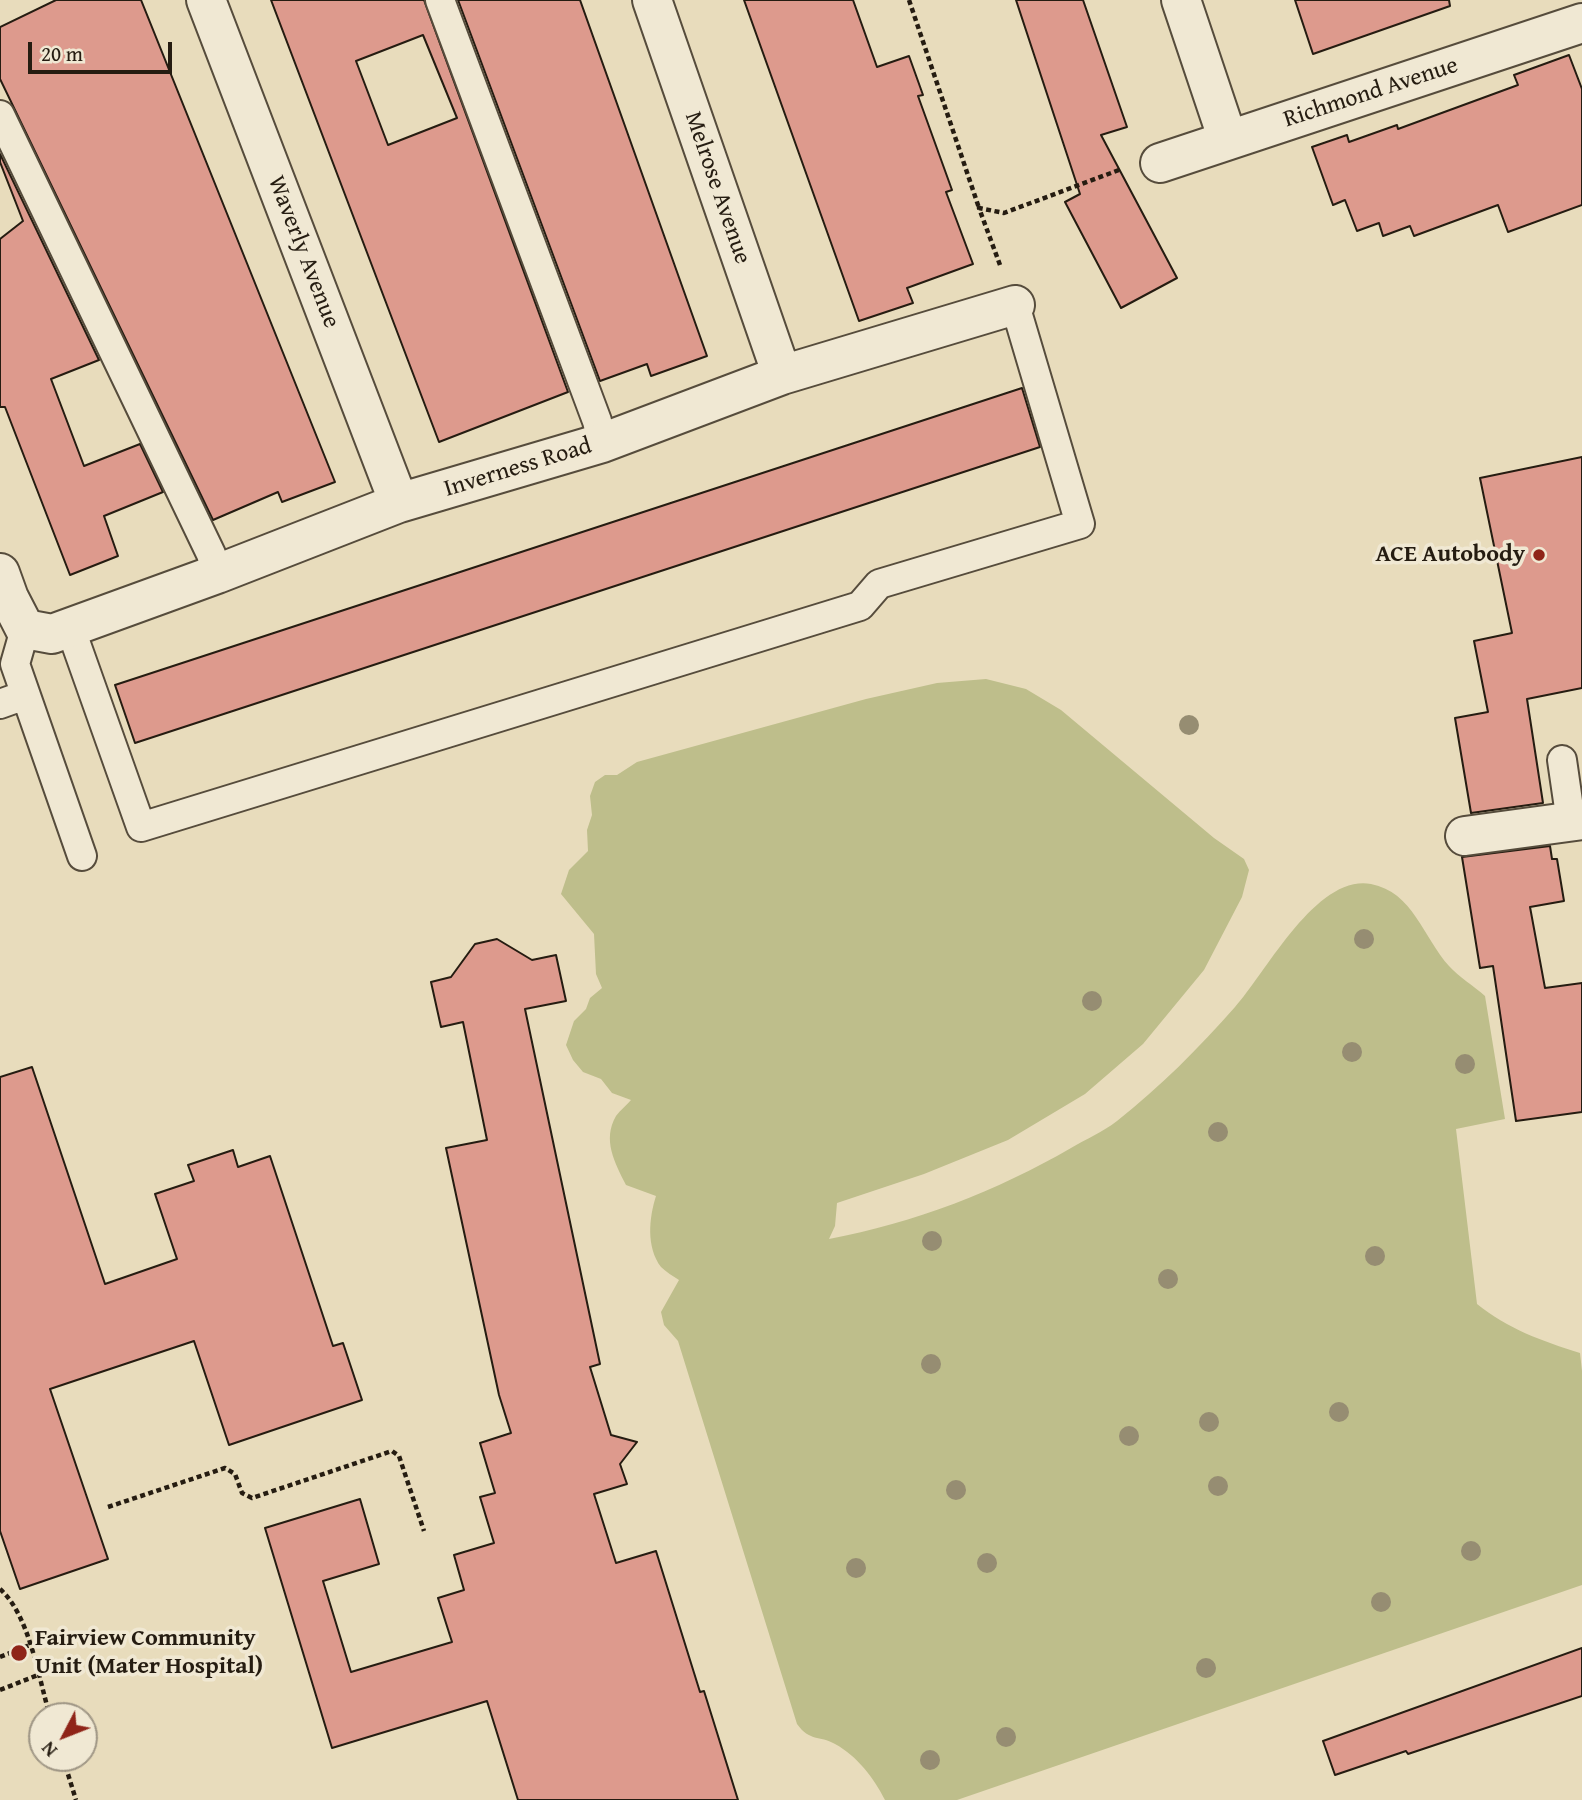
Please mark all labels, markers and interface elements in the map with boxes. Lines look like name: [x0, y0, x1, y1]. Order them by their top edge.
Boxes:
scale bar: [32, 28, 175, 72]
text: 20 m: [41, 38, 83, 69]
street label: Richmond Avenue: [1280, 51, 1462, 135]
street label: Melrose Avenue: [677, 108, 757, 268]
street label: Waverly Avenue: [261, 172, 345, 332]
street label: Inverness Road: [441, 432, 595, 504]
place label: ACE Autobody: [1375, 541, 1525, 569]
marker: ACE Autobody: [1531, 547, 1547, 563]
place label: Fairview Community Unit (Mater Hospital): [35, 1625, 263, 1681]
marker: Fairview Community Unit (Mater Hospital): [9, 1643, 29, 1663]
north arrow: [28, 1702, 98, 1772]
text: N: [34, 1736, 64, 1764]

